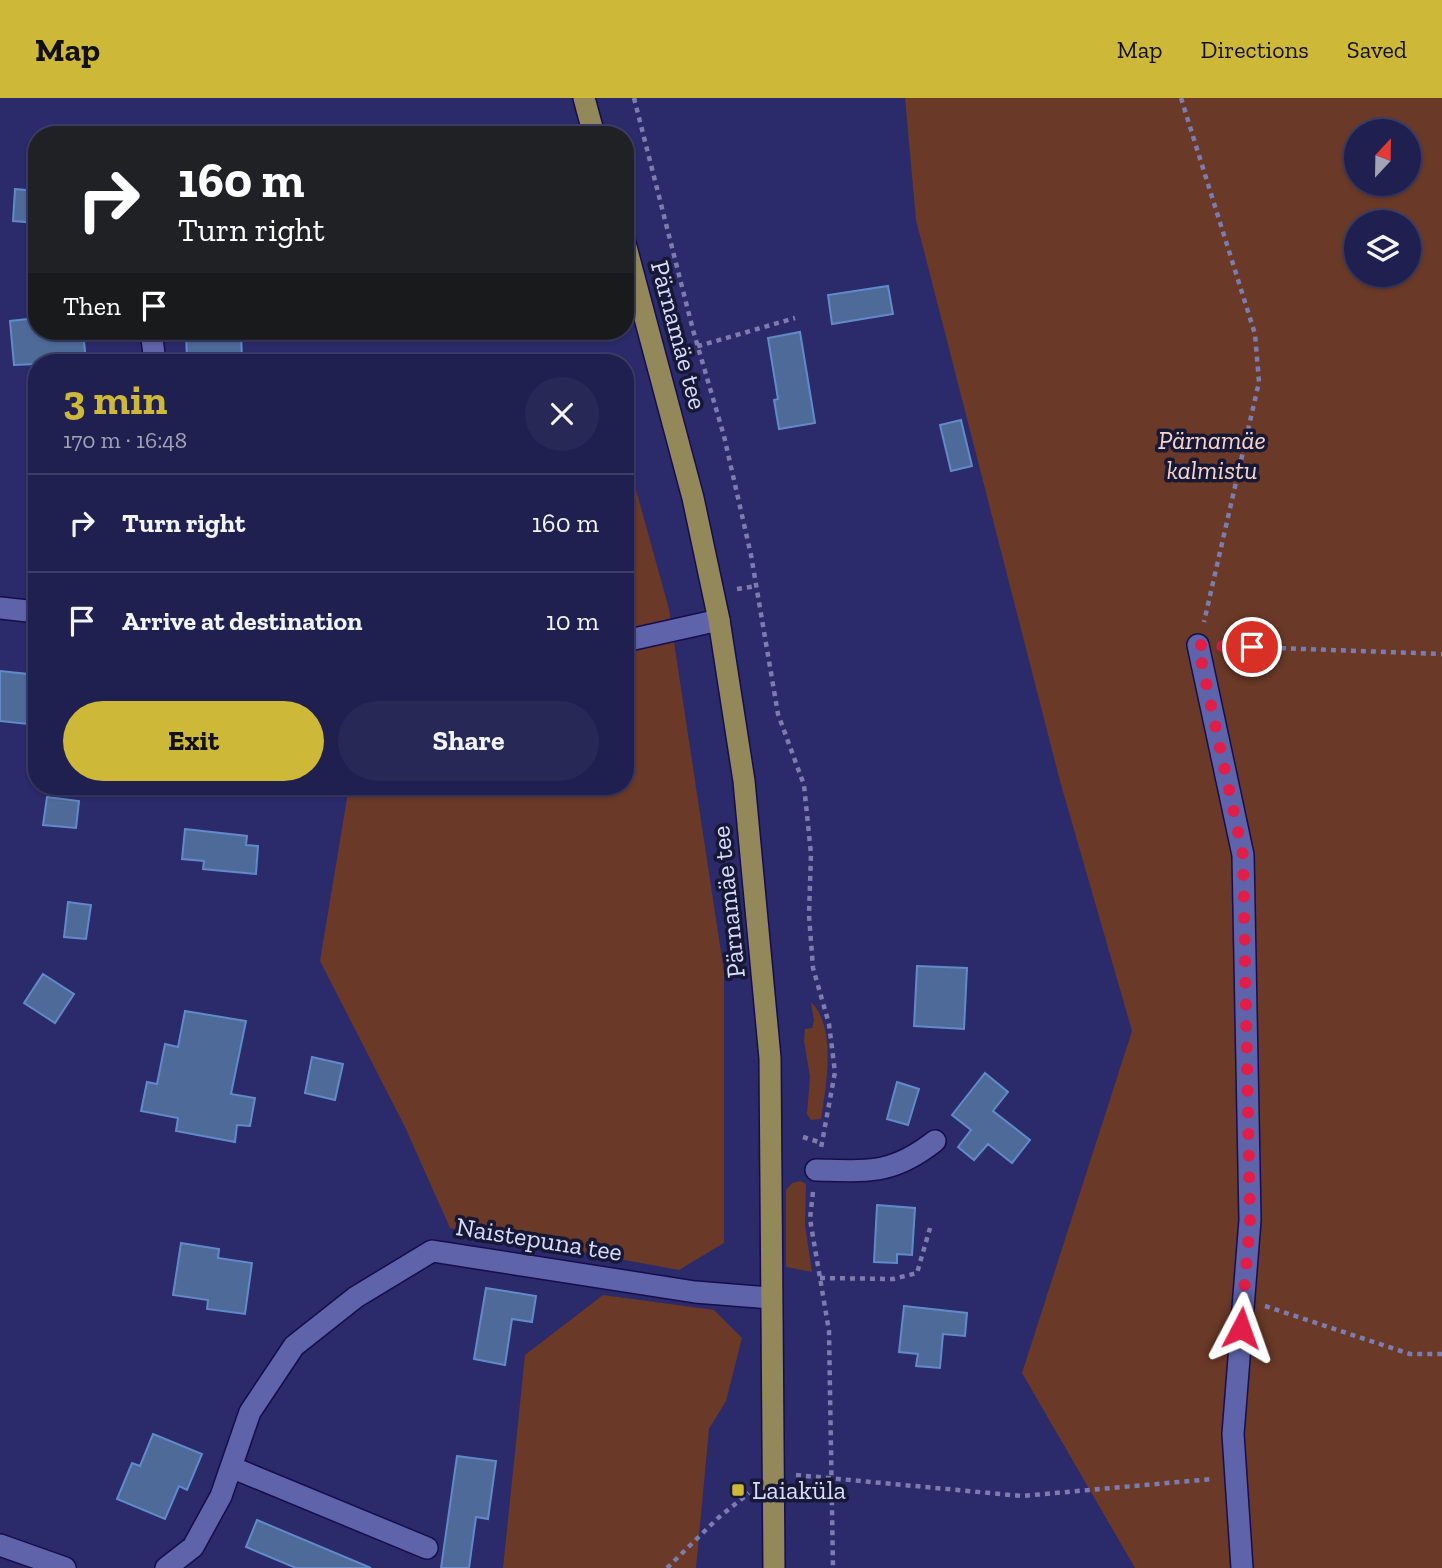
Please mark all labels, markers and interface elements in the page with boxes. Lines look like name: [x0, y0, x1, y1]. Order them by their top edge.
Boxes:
text: Map: [35, 30, 100, 69]
text: Map: [1117, 35, 1163, 64]
text: Directions: [1201, 35, 1309, 64]
text: Saved: [1347, 35, 1407, 64]
north arrow: [1344, 119, 1421, 196]
map controls: [1344, 119, 1421, 287]
text: 160 m: [178, 151, 304, 210]
icon: right: [63, 154, 154, 245]
button: layers: [1344, 210, 1421, 287]
text: Turn right: [178, 211, 325, 249]
street label: Pärnamäe tee: [644, 257, 714, 413]
icon: arrive: [135, 287, 173, 325]
text: Then: [63, 290, 121, 322]
text: 3 min: [63, 374, 168, 425]
button: close: [525, 377, 599, 451]
park label: Pärnamäe kalmistu: [1158, 424, 1266, 486]
text: 170 m · 16:48: [63, 426, 187, 454]
icon: right: [63, 504, 101, 542]
text: Turn right: [122, 507, 245, 539]
text: 160 m: [532, 507, 599, 539]
icon: arrive: [63, 602, 101, 640]
text: Arrive at destination: [122, 605, 362, 637]
text: 10 m: [546, 605, 599, 637]
pin: [1222, 617, 1282, 677]
icon: arrive: [1233, 628, 1271, 666]
button: Exit: [63, 701, 324, 781]
button: Share: [338, 701, 599, 781]
street label: Pärnamäe tee: [704, 824, 752, 980]
street label: Naistepuna tee: [454, 1210, 624, 1268]
position arrow: [1204, 1291, 1278, 1365]
place label: Laiaküla: [752, 1474, 847, 1506]
marker: Laiaküla: [730, 1482, 746, 1498]

